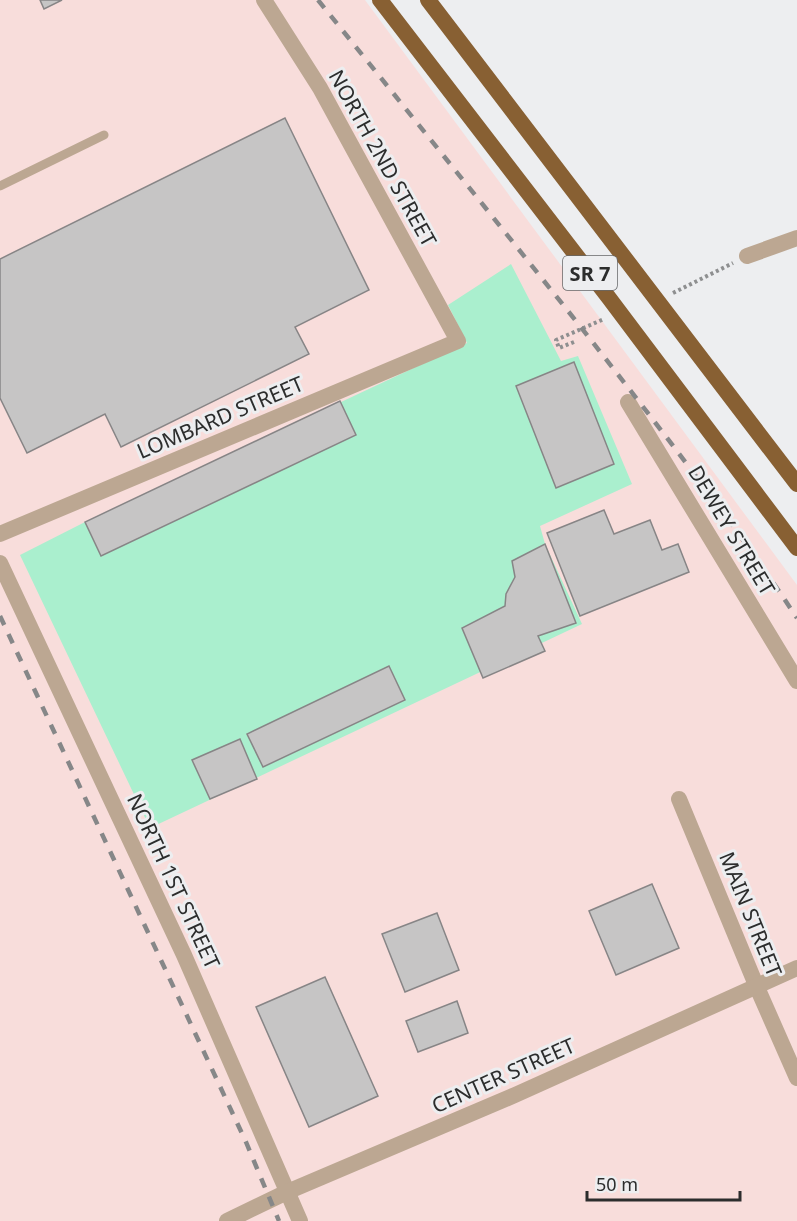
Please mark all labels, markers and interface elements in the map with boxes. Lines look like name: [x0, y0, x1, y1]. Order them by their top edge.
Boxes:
street label: NORTH 2ND STREET: [323, 65, 443, 252]
road number: SR 7: [563, 256, 617, 290]
street label: LOMBARD STREET: [132, 369, 308, 465]
street label: DEWEY STREET: [682, 460, 782, 600]
street label: NORTH 1ST STREET: [121, 789, 227, 973]
street label: MAIN STREET: [713, 847, 789, 981]
street label: CENTER STREET: [427, 1031, 579, 1119]
scale bar: [587, 1164, 740, 1202]
text: 50 m: [596, 1172, 638, 1196]

